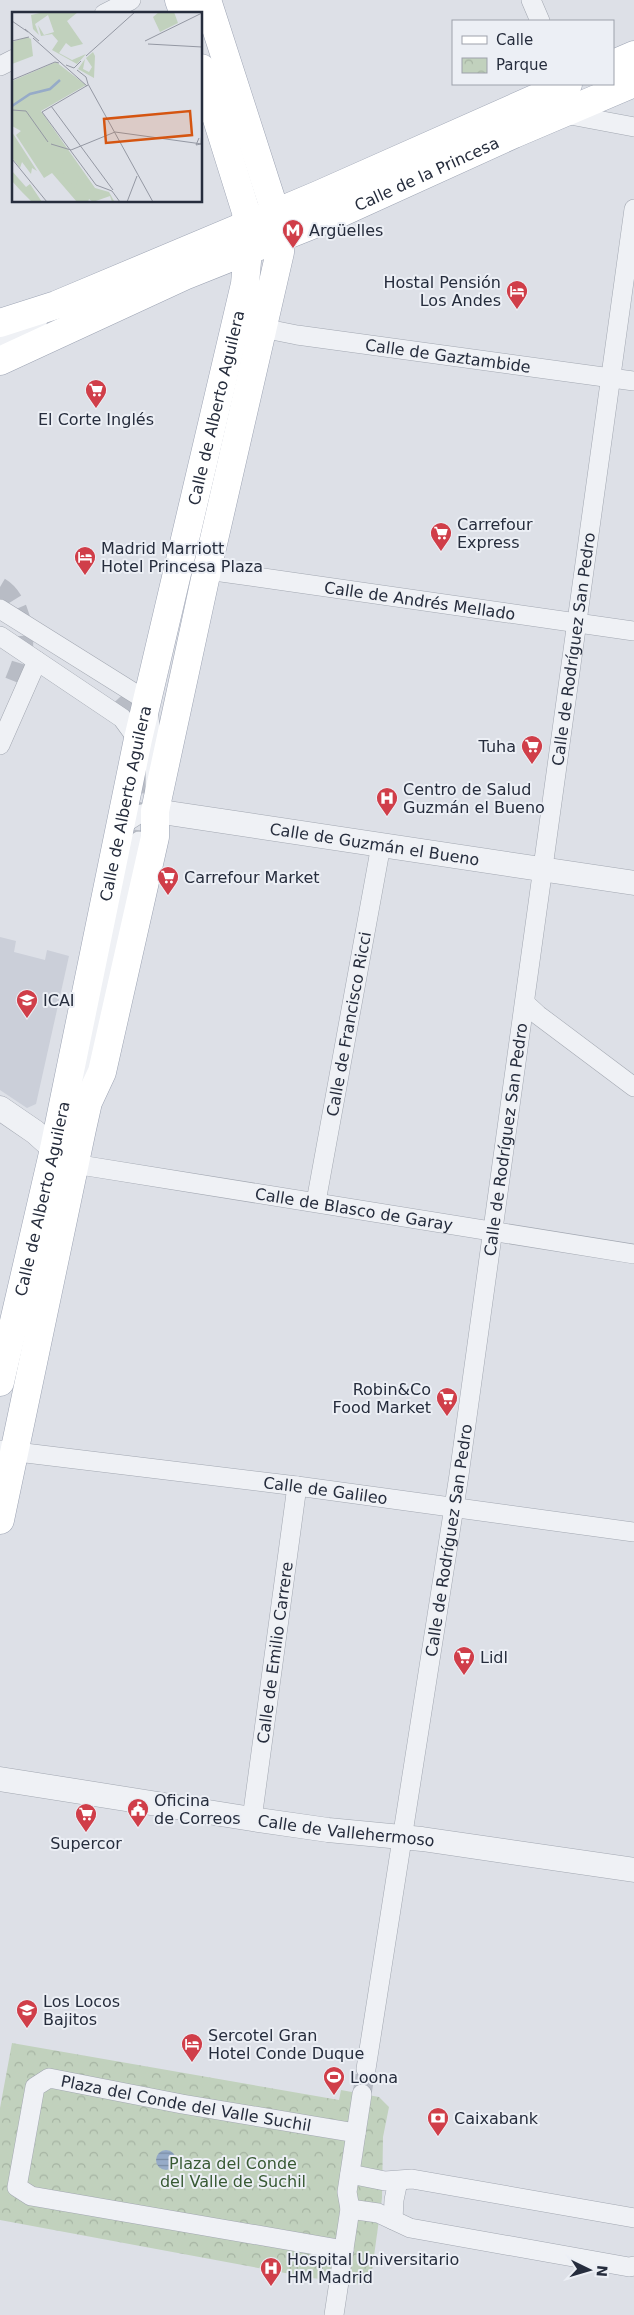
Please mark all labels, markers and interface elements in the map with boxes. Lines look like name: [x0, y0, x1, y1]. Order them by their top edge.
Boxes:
inset map: [12, 12, 202, 202]
legend: [452, 20, 614, 85]
text: Calle: [496, 31, 533, 49]
text: Parque: [496, 56, 548, 74]
street label: Calle de la Princesa: [351, 133, 502, 215]
metro station icon: Argüelles: [281, 218, 305, 249]
place label: Argüelles: [309, 221, 383, 240]
place label: Hostal Pensión Los Andes: [383, 273, 501, 310]
hotel icon: Hostal Pensión Los Andes: [505, 279, 529, 310]
street label: Calle de Alberto Aguilera: [184, 308, 248, 507]
street label: Calle de Gaztambide: [364, 335, 532, 376]
supermarket icon: El Corte Inglés: [84, 378, 108, 409]
place label: El Corte Inglés: [38, 410, 154, 429]
place label: Carrefour Express: [457, 515, 533, 552]
supermarket icon: Carrefour Express: [429, 521, 453, 552]
street label: Calle de Rodríguez San Pedro: [548, 531, 599, 767]
place label: Madrid Marriott Hotel Princesa Plaza: [101, 539, 263, 576]
hotel icon: Madrid Marriott Hotel Princesa Plaza: [73, 545, 97, 576]
street label: Calle de Andrés Mellado: [323, 577, 517, 623]
street label: Calle de Alberto Aguilera: [95, 704, 155, 903]
supermarket icon: Tuha: [520, 734, 544, 765]
place label: Tuha: [478, 737, 516, 756]
place label: Centro de Salud Guzmán el Bueno: [403, 780, 545, 817]
hospital icon: Centro de Salud Guzmán el Bueno: [375, 786, 399, 817]
street label: Calle de Guzmán el Bueno: [268, 819, 481, 869]
supermarket icon: Carrefour Market: [156, 865, 180, 896]
place label: Carrefour Market: [184, 868, 320, 887]
street label: Calle de Francisco Ricci: [322, 930, 375, 1118]
school or university icon: ICAI: [15, 988, 39, 1019]
place label: ICAI: [43, 991, 75, 1010]
street label: Calle de Rodríguez San Pedro: [480, 1022, 531, 1257]
street label: Calle de Alberto Aguilera: [11, 1100, 73, 1298]
street label: Calle de Blasco de Garay: [254, 1184, 454, 1234]
place label: Robin&Co Food Market: [333, 1380, 431, 1417]
supermarket icon: Robin&Co Food Market: [435, 1386, 459, 1417]
street label: Calle de Rodríguez San Pedro: [421, 1423, 475, 1658]
street label: Calle de Galileo: [262, 1473, 389, 1508]
street label: Calle de Emilio Carrere: [253, 1560, 296, 1745]
supermarket icon: Lidl: [452, 1645, 476, 1676]
place label: Lidl: [480, 1648, 508, 1667]
place label: Oficina de Correos: [154, 1791, 241, 1828]
public building icon: Oficina de Correos: [126, 1797, 150, 1828]
supermarket icon: Supercor: [74, 1802, 98, 1833]
street label: Calle de Vallehermoso: [256, 1810, 436, 1850]
place label: Supercor: [50, 1834, 122, 1853]
place label: Los Locos Bajitos: [43, 1992, 120, 2029]
school or university icon: Los Locos Bajitos: [15, 1998, 39, 2029]
place label: Sercotel Gran Hotel Conde Duque: [208, 2026, 364, 2063]
hotel icon: Sercotel Gran Hotel Conde Duque: [180, 2032, 204, 2063]
sports icon: Loona: [322, 2065, 346, 2096]
place label: Loona: [350, 2068, 398, 2087]
street label: Plaza del Conde del Valle Suchil: [59, 2071, 313, 2135]
bank icon: Caixabank: [426, 2106, 450, 2137]
place label: Caixabank: [454, 2109, 539, 2128]
park label: Plaza del Conde del Valle de Suchil: [160, 2154, 306, 2191]
north arrow: [564, 2245, 614, 2295]
place label: Hospital Universitario HM Madrid: [287, 2250, 459, 2287]
hospital icon: Hospital Universitario HM Madrid: [259, 2256, 283, 2287]
text: N: [593, 2265, 610, 2278]

